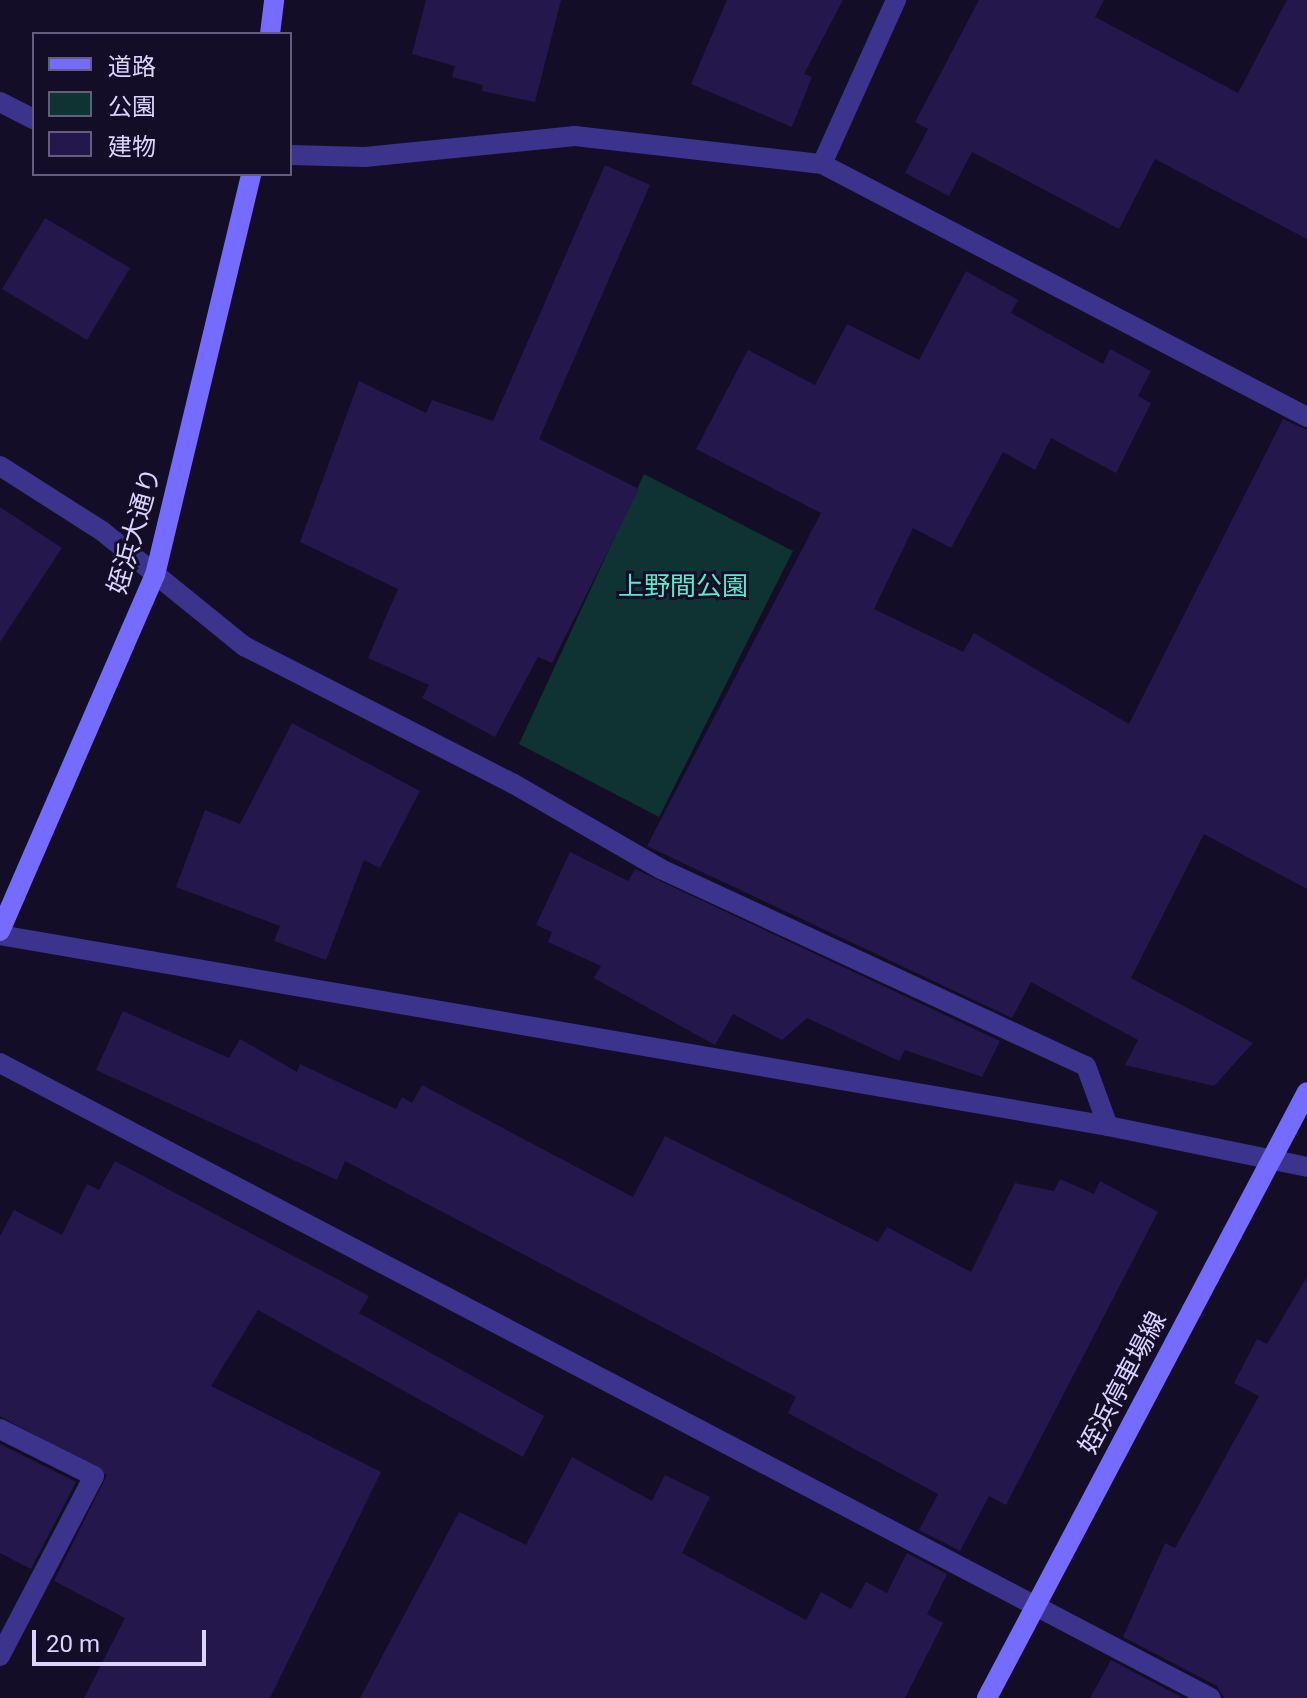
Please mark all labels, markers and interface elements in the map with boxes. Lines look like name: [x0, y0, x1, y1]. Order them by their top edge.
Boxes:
legend: [32, 32, 292, 176]
text: 道路: [108, 53, 156, 81]
text: 公園: [108, 93, 156, 121]
text: 建物: [108, 133, 156, 161]
street label: 姪浜大通り: [102, 464, 168, 598]
park label: 上野間公園: [618, 571, 748, 603]
street label: 姪浜停車場線: [1073, 1307, 1173, 1459]
scale bar: [36, 1614, 210, 1664]
text: 20 m: [46, 1630, 100, 1658]

